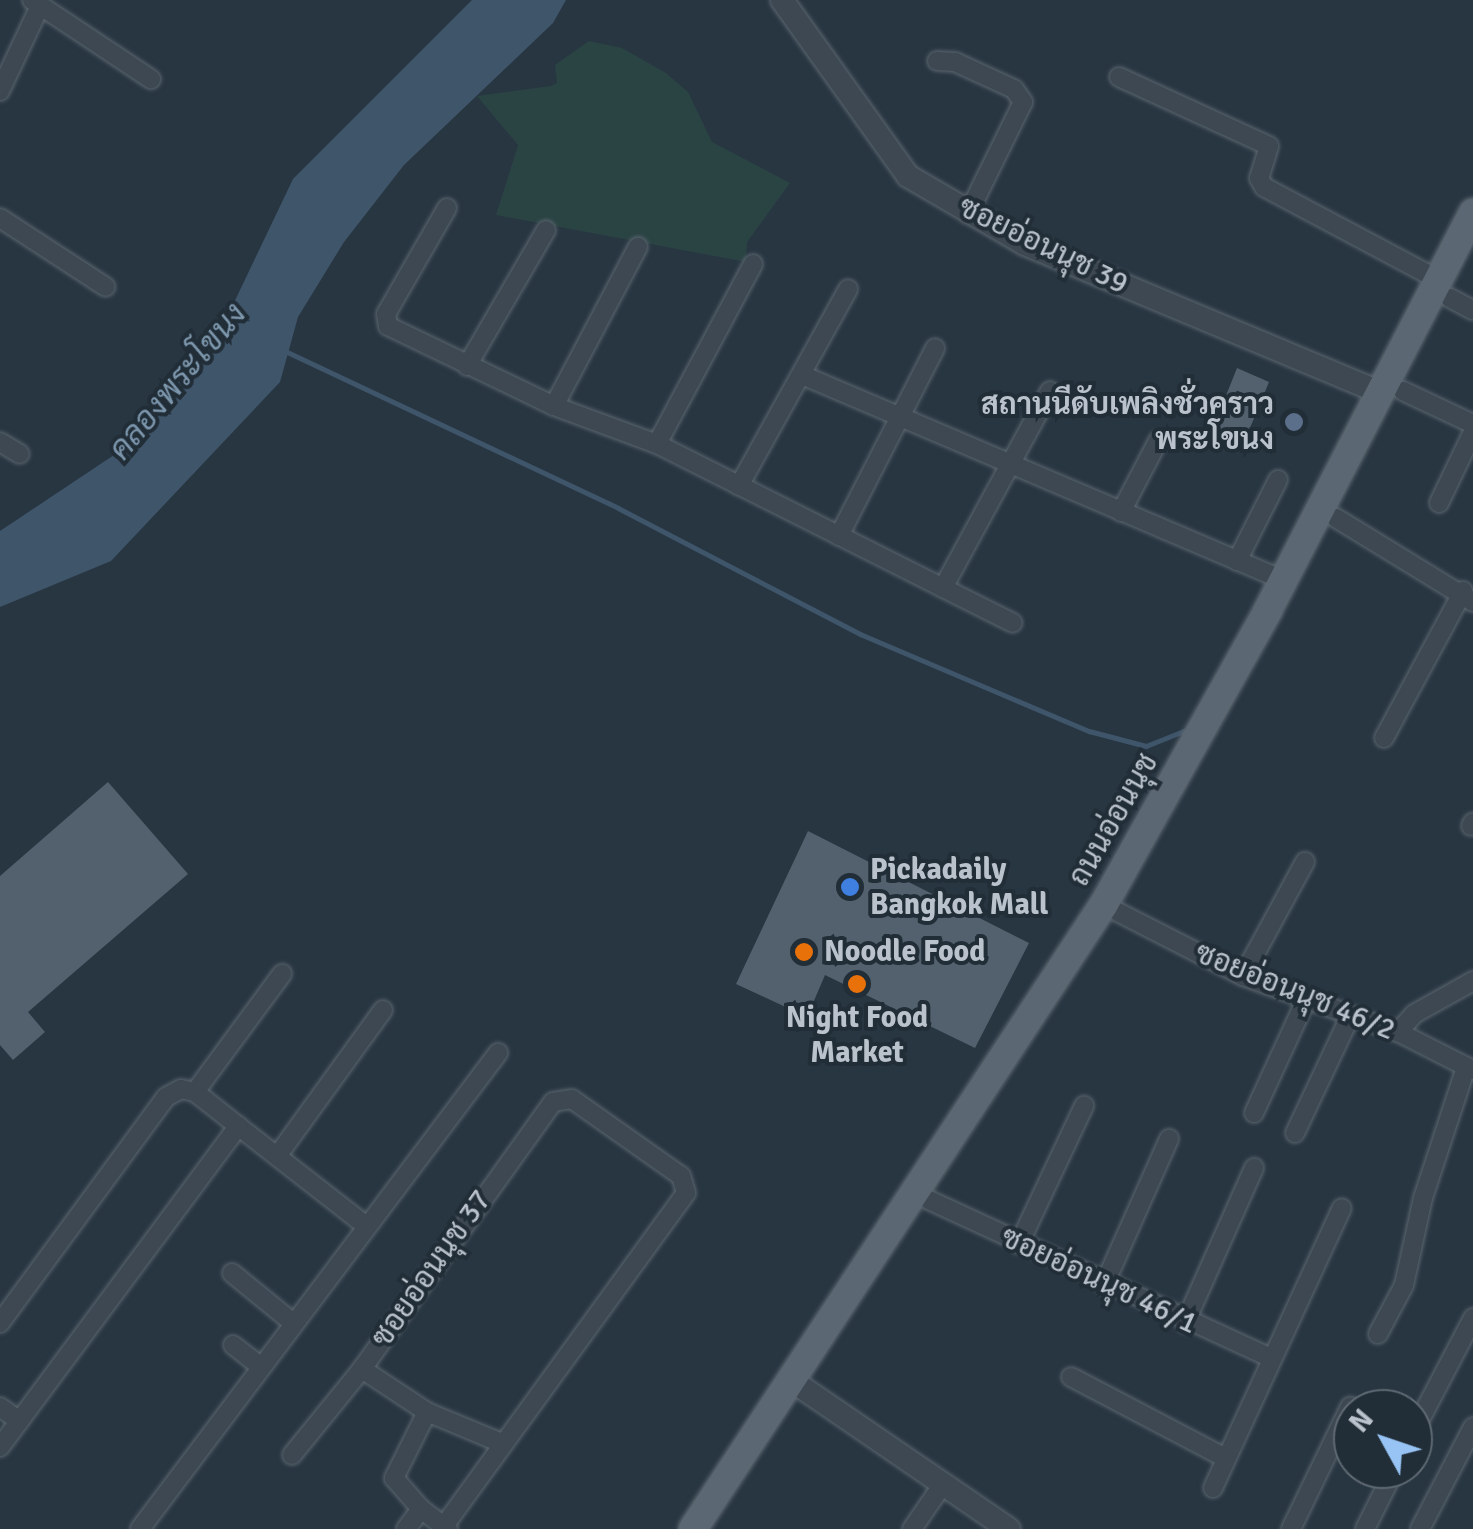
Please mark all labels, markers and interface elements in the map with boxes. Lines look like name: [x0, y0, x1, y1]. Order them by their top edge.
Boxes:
street label: ซอยอ่อนนุช 39: [952, 190, 1134, 302]
water label: คลองพระโขนง: [101, 296, 255, 468]
place label: สถานนีดับเพลิงชั่วคราว พระโขนง: [981, 387, 1274, 458]
marker: สถานนีดับเพลิงชั่วคราว พระโขนง: [1283, 411, 1305, 433]
street label: ถนนอ่อนนุช: [1062, 747, 1166, 893]
place label: Pickadaily Bangkok Mall: [870, 852, 1048, 922]
marker: Pickadaily Bangkok Mall: [839, 876, 861, 898]
place label: Noodle Food: [824, 934, 985, 970]
street label: ซอยอ่อนนุช 46/2: [1190, 935, 1400, 1049]
marker: Noodle Food: [793, 941, 815, 963]
marker: Night Food Market: [846, 973, 868, 995]
place label: Night Food Market: [786, 1000, 928, 1070]
street label: ซอยอ่อนนุช 37: [365, 1183, 499, 1355]
street label: ซอยอ่อนนุช 46/1: [995, 1220, 1203, 1342]
north arrow: [1333, 1389, 1433, 1489]
text: N: [1342, 1403, 1381, 1439]

